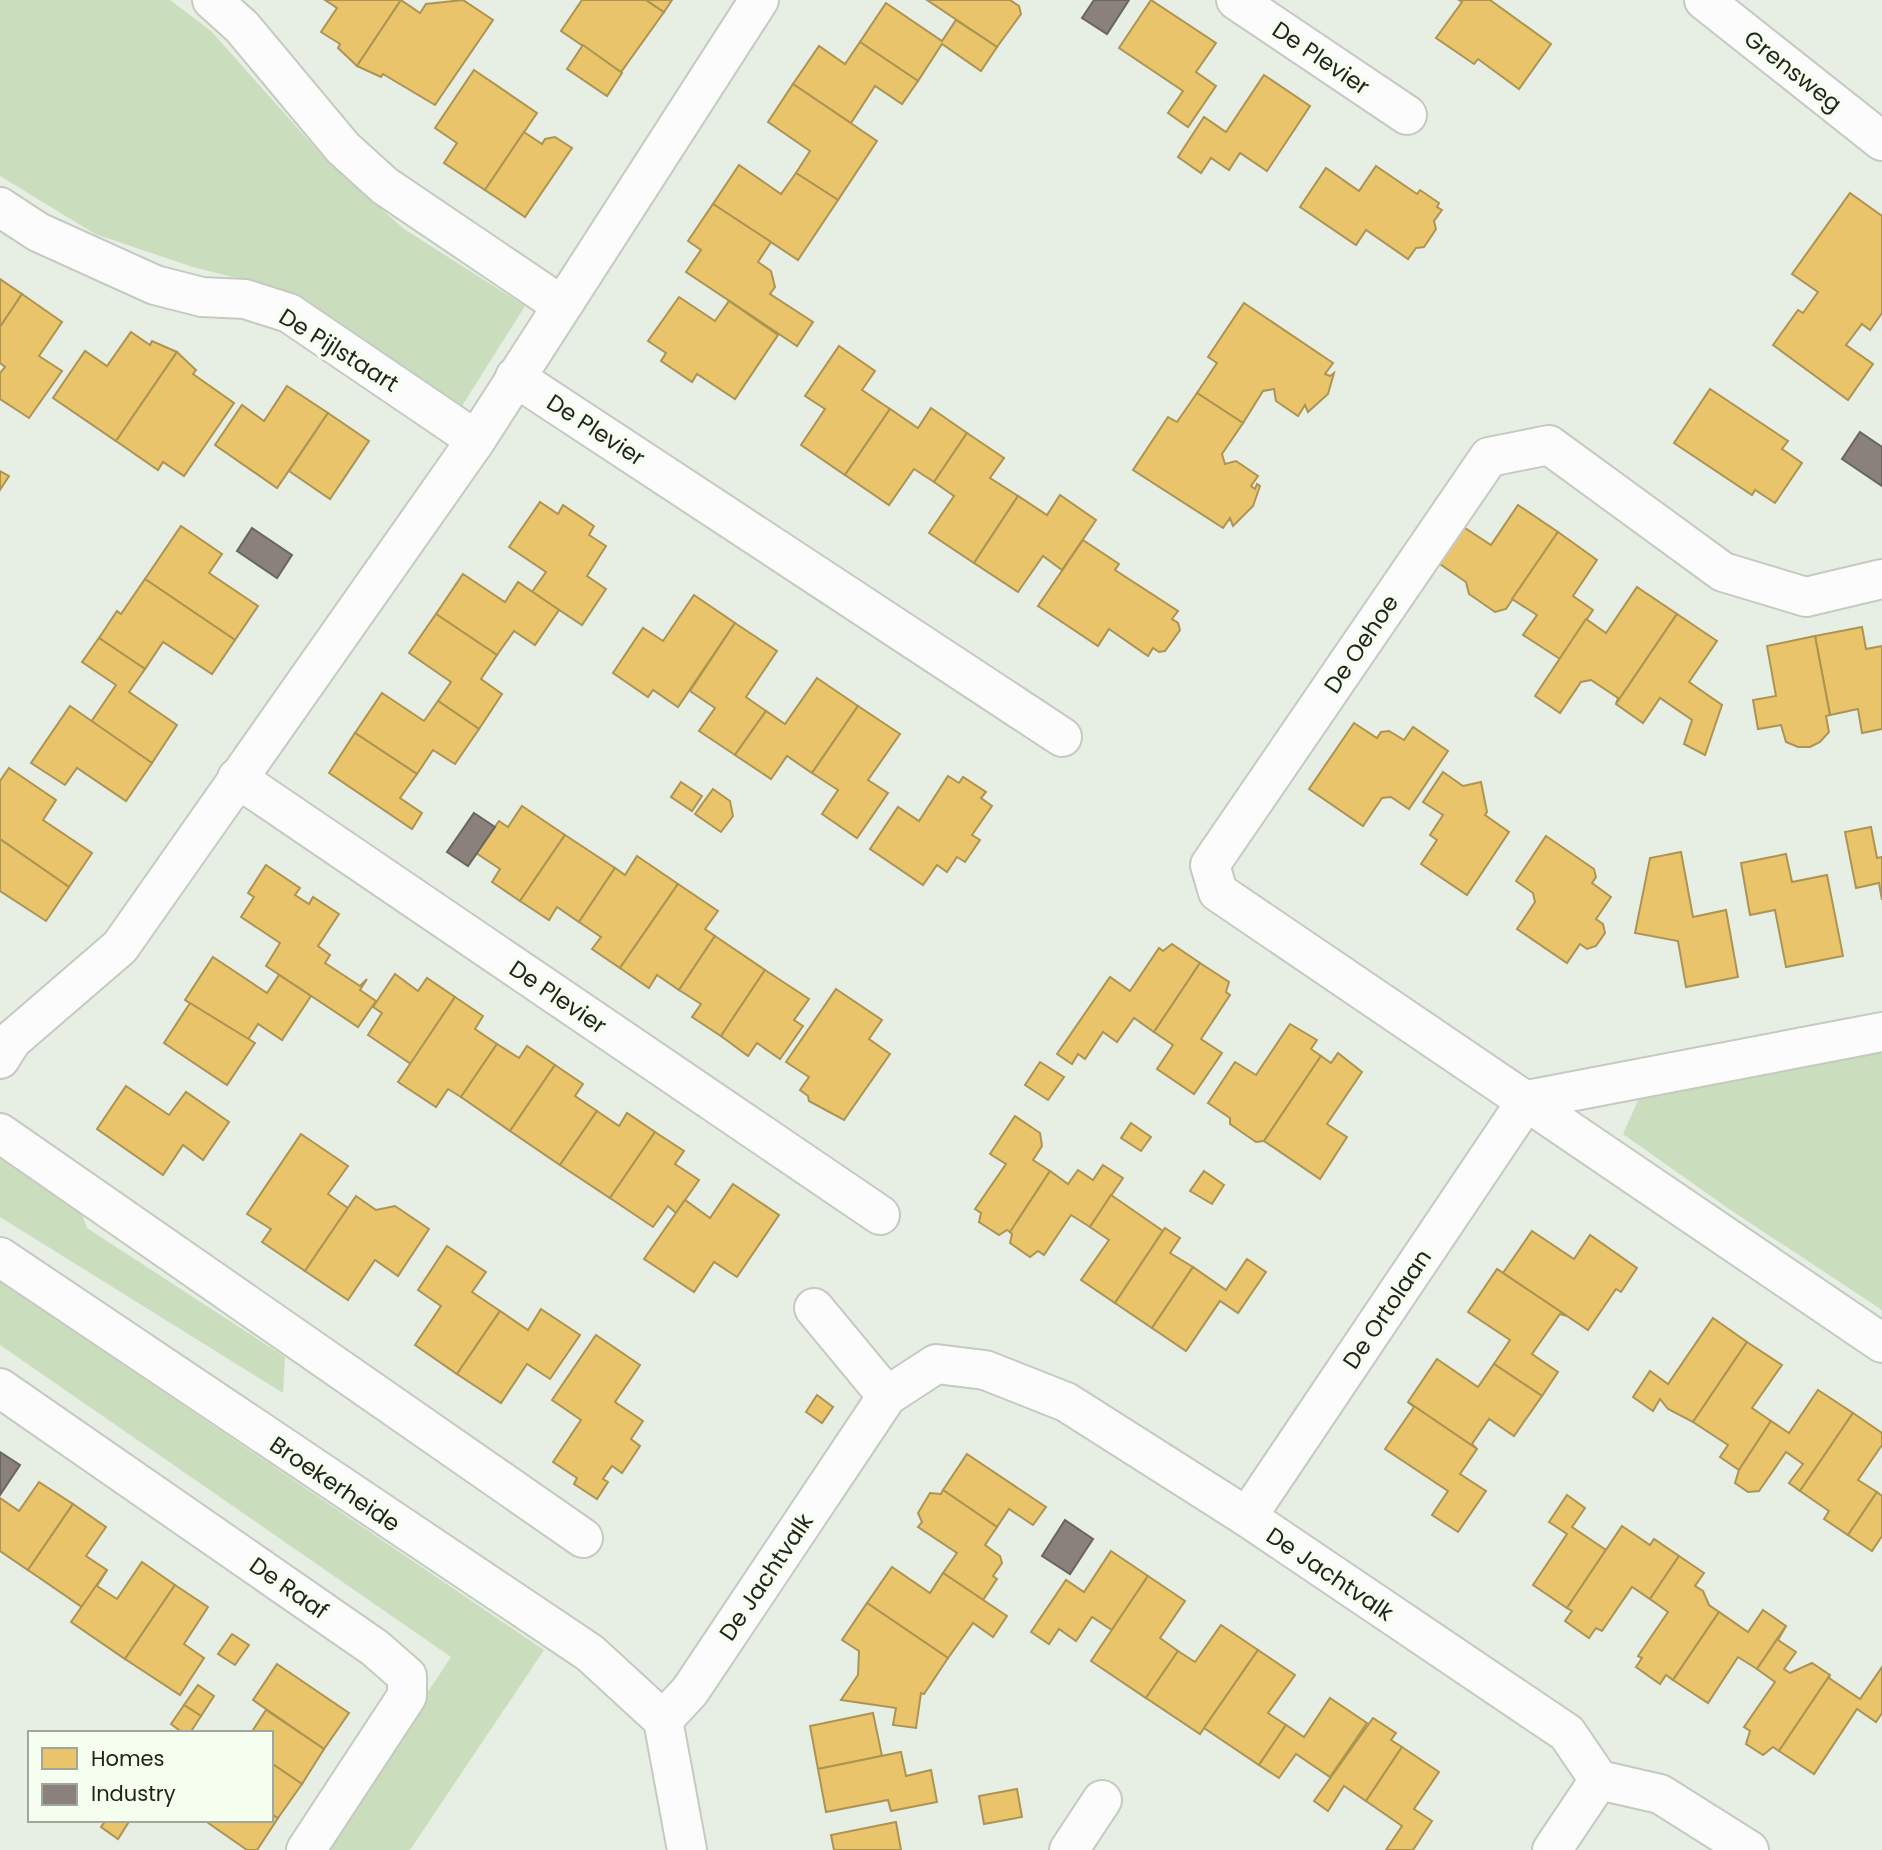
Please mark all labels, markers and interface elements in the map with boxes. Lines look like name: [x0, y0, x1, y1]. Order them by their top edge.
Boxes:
street label: De Plevier: [1266, 14, 1376, 102]
street label: Grensweg: [1737, 23, 1849, 119]
street label: De Pijlstaart: [273, 301, 405, 399]
street label: De Plevier: [541, 386, 651, 474]
street label: De Oehoe: [1316, 588, 1406, 700]
street label: De Plevier: [503, 953, 613, 1041]
street label: De Ortolaan: [1335, 1243, 1439, 1375]
street label: Broekerheide: [264, 1429, 406, 1539]
street label: De Jachtvalk: [712, 1507, 821, 1647]
street label: De Jachtvalk: [1260, 1520, 1400, 1629]
street label: De Raaf: [243, 1549, 335, 1627]
legend: [28, 1731, 273, 1822]
text: Homes: [91, 1744, 165, 1773]
text: Industry: [91, 1779, 176, 1808]

